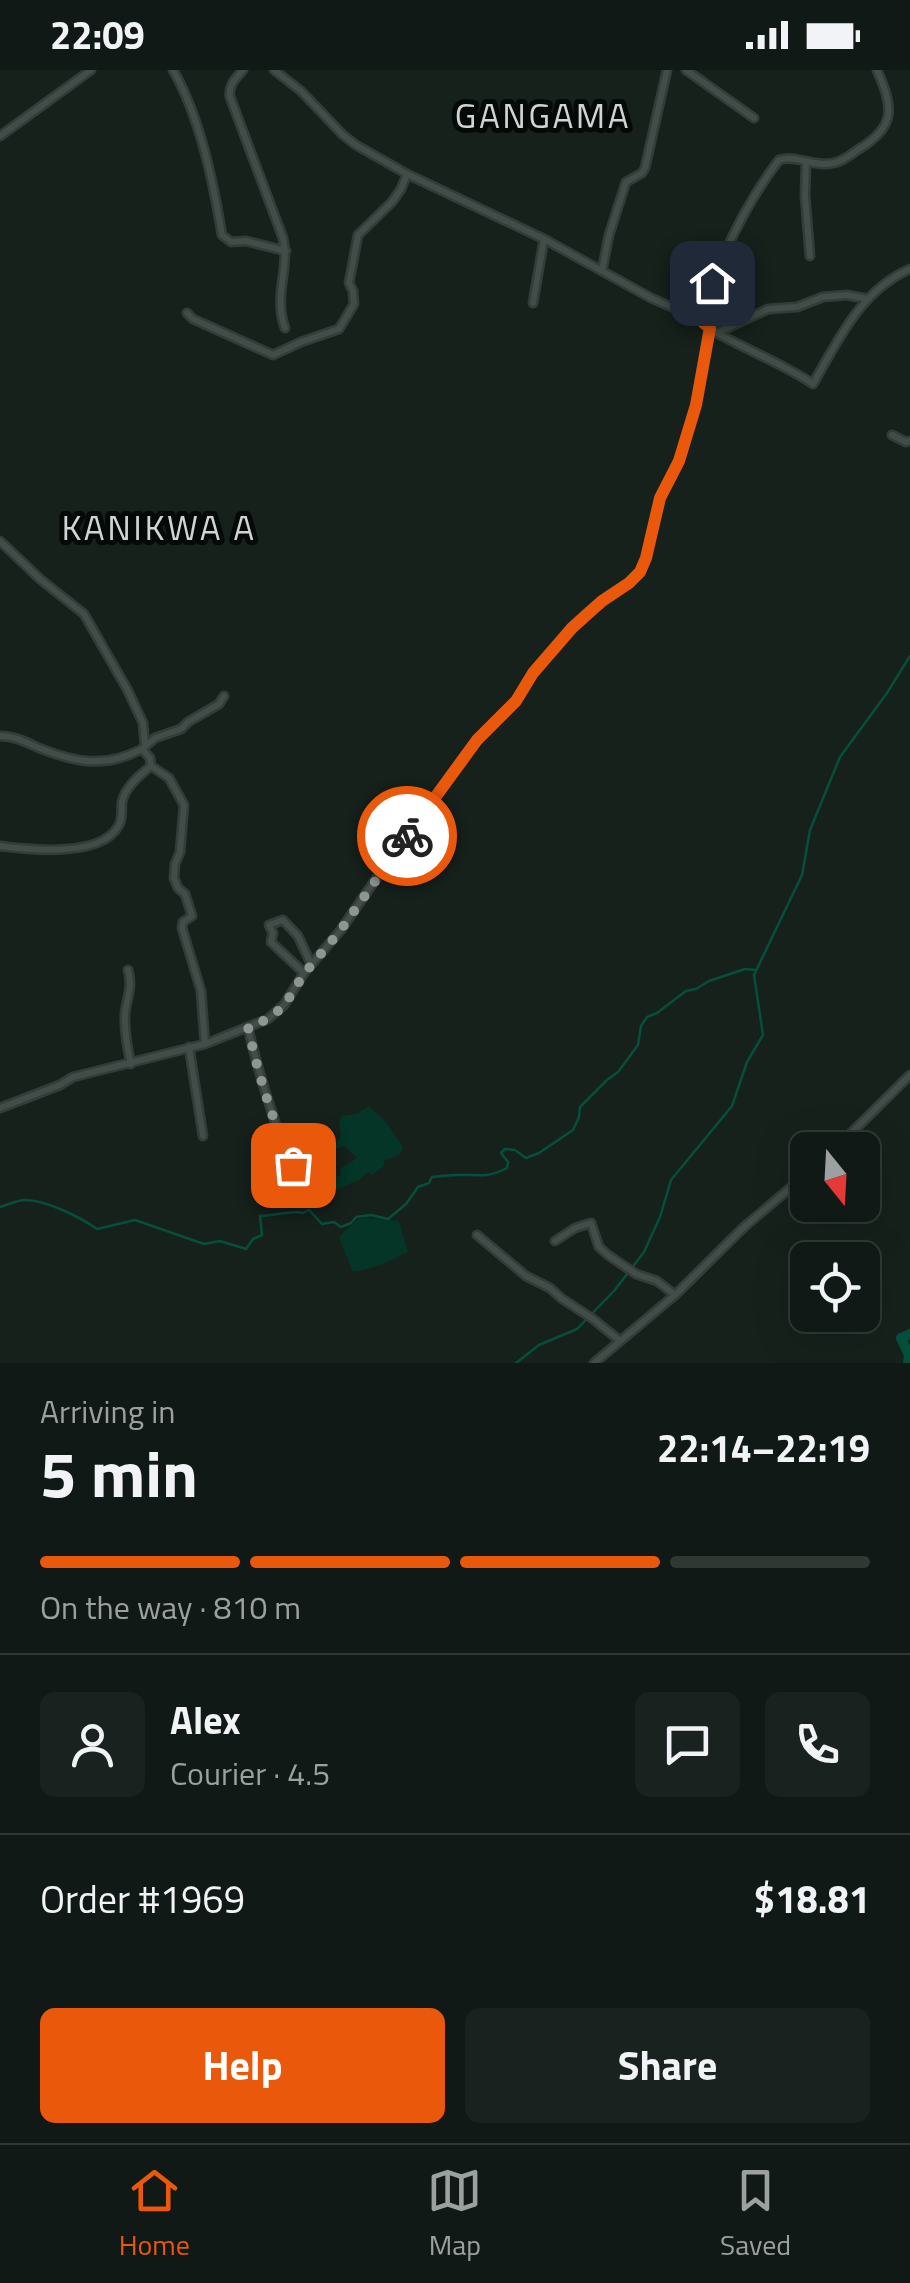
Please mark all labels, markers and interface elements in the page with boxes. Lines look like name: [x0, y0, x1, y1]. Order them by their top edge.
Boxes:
text: 22:09: [50, 6, 145, 64]
district label: GANGAMA: [455, 88, 631, 142]
pin: [670, 241, 755, 326]
icon: home: [685, 256, 740, 311]
district label: KANIKWA A: [61, 500, 257, 554]
courier: [357, 786, 457, 886]
icon: bike: [380, 809, 435, 864]
pin: [251, 1123, 336, 1208]
north arrow: [790, 1132, 880, 1222]
map controls: [790, 1132, 880, 1332]
icon: bag: [266, 1138, 321, 1193]
button: locate: [790, 1242, 880, 1332]
text: Arriving in: [40, 1387, 176, 1435]
text: 22:14–22:19: [657, 1419, 870, 1477]
text: 5 min: [40, 1423, 198, 1522]
text: On the way · 810 m: [40, 1583, 301, 1631]
text: Alex: [170, 1691, 241, 1749]
button: person: [40, 1692, 145, 1797]
button: chat: [635, 1692, 740, 1797]
button: phone: [765, 1692, 870, 1797]
text: Courier · 4.5: [170, 1749, 330, 1797]
text: Order #1969: [40, 1870, 245, 1928]
text: $18.81: [754, 1870, 870, 1928]
button: Help: [40, 2008, 445, 2123]
button: Share: [465, 2008, 870, 2123]
tab: Home: [119, 2163, 190, 2266]
tab: Map: [427, 2163, 482, 2266]
tab: Saved: [720, 2163, 791, 2266]

